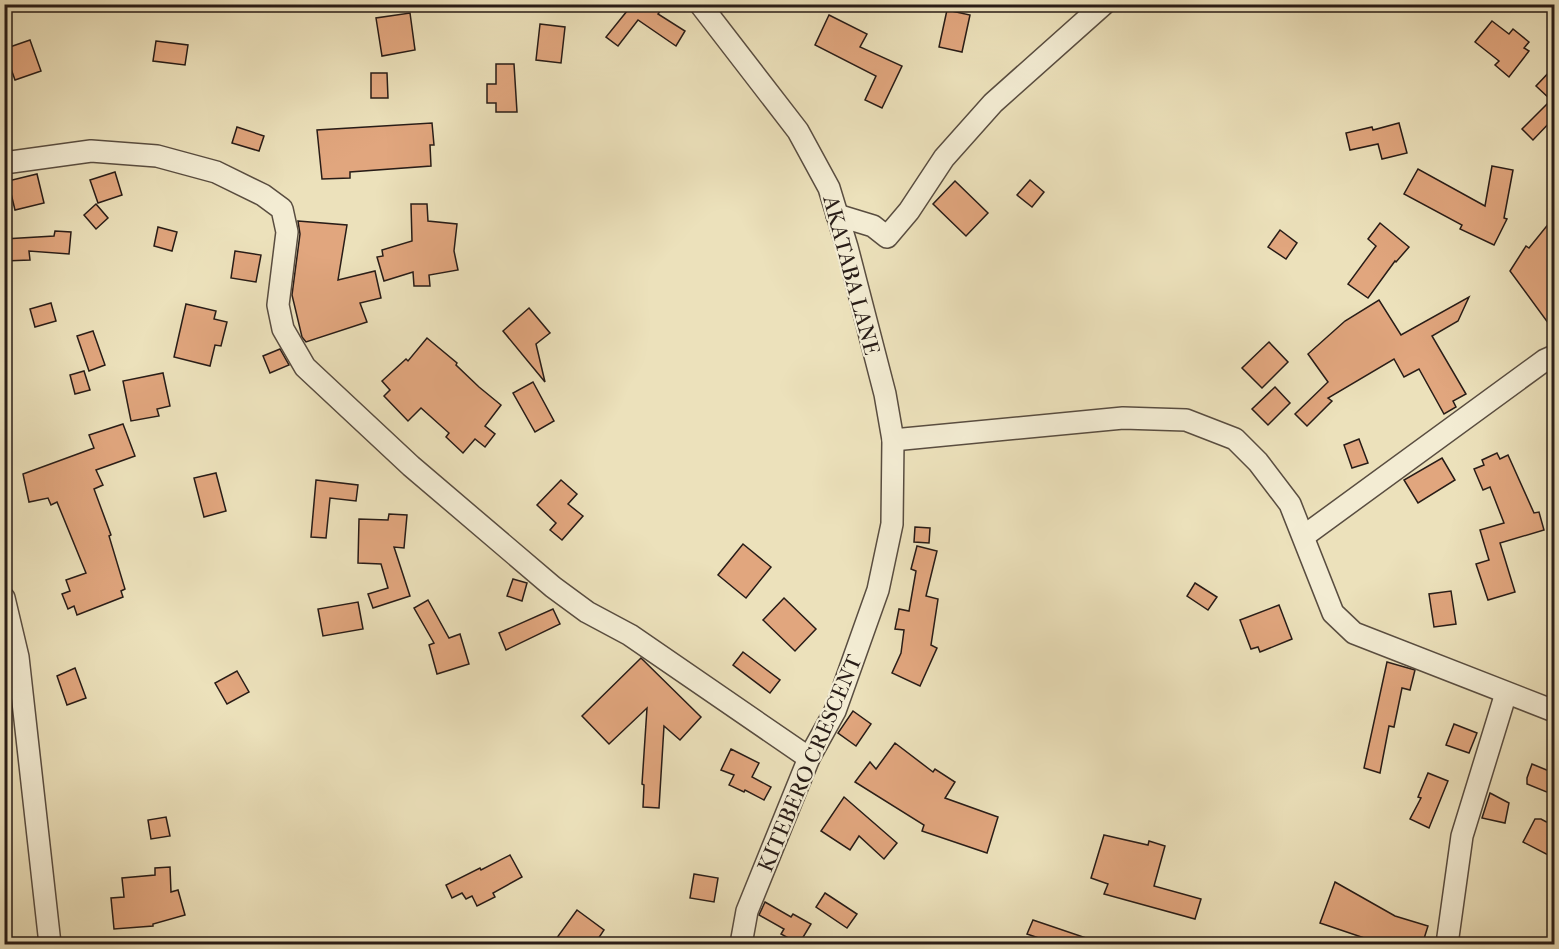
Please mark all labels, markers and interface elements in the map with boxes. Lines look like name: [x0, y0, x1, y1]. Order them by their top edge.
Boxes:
street label: AKATABA LANE: [817, 192, 885, 358]
street label: KITEBERO CRESCENT: [752, 650, 868, 876]

